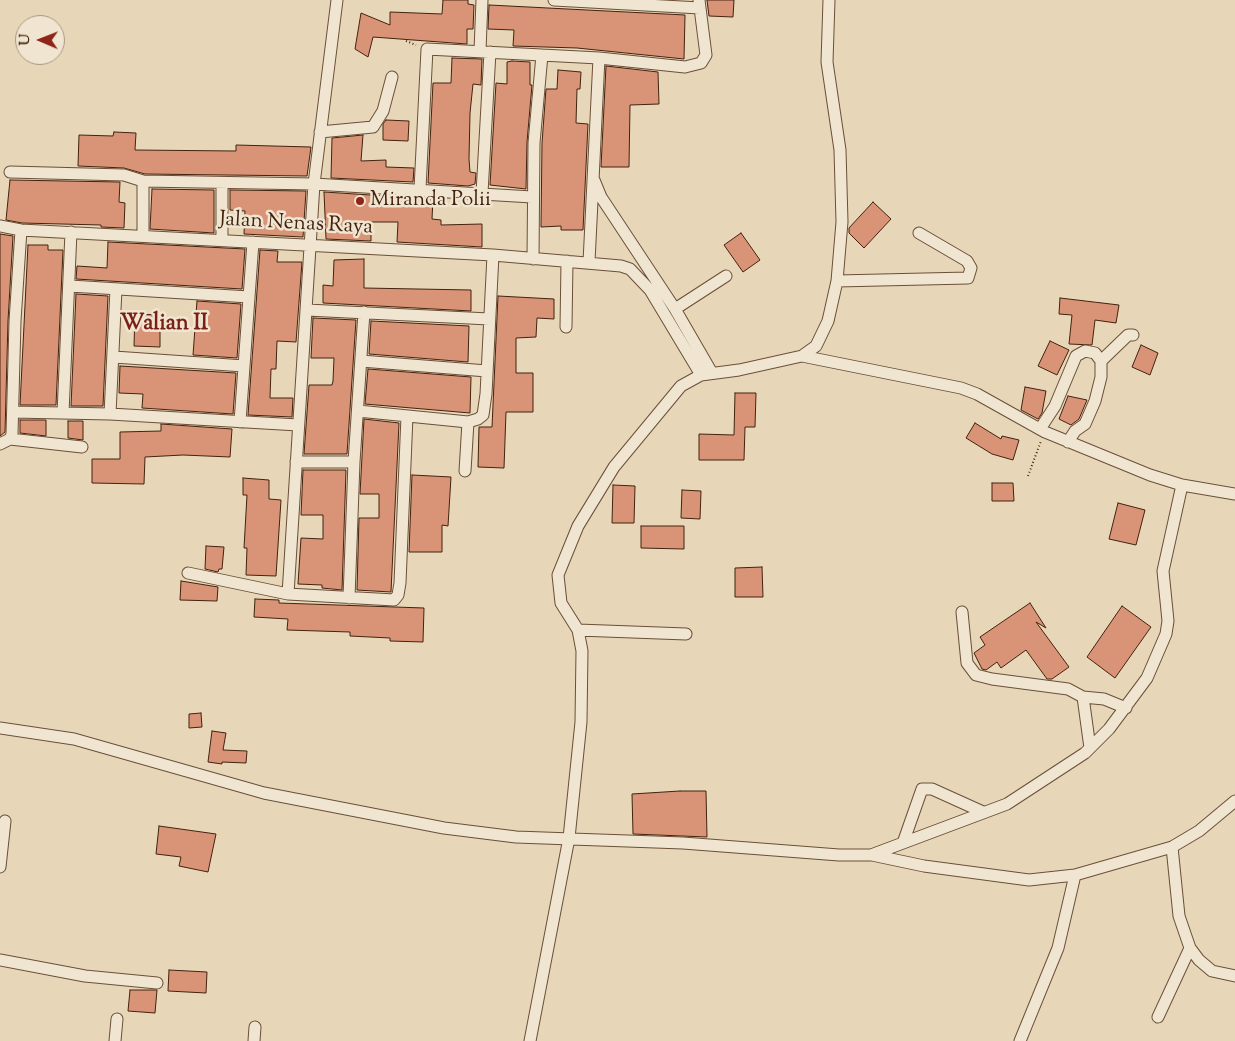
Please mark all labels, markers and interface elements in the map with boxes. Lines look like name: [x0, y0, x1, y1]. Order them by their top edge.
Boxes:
north arrow: [15, 15, 65, 65]
text: U: [16, 34, 36, 46]
place label: Miranda Polii: [370, 188, 491, 214]
marker: Miranda Polii: [354, 195, 366, 207]
street label: Jalan Nenas Raya: [219, 208, 373, 242]
district label: Walian II: [120, 312, 208, 338]

